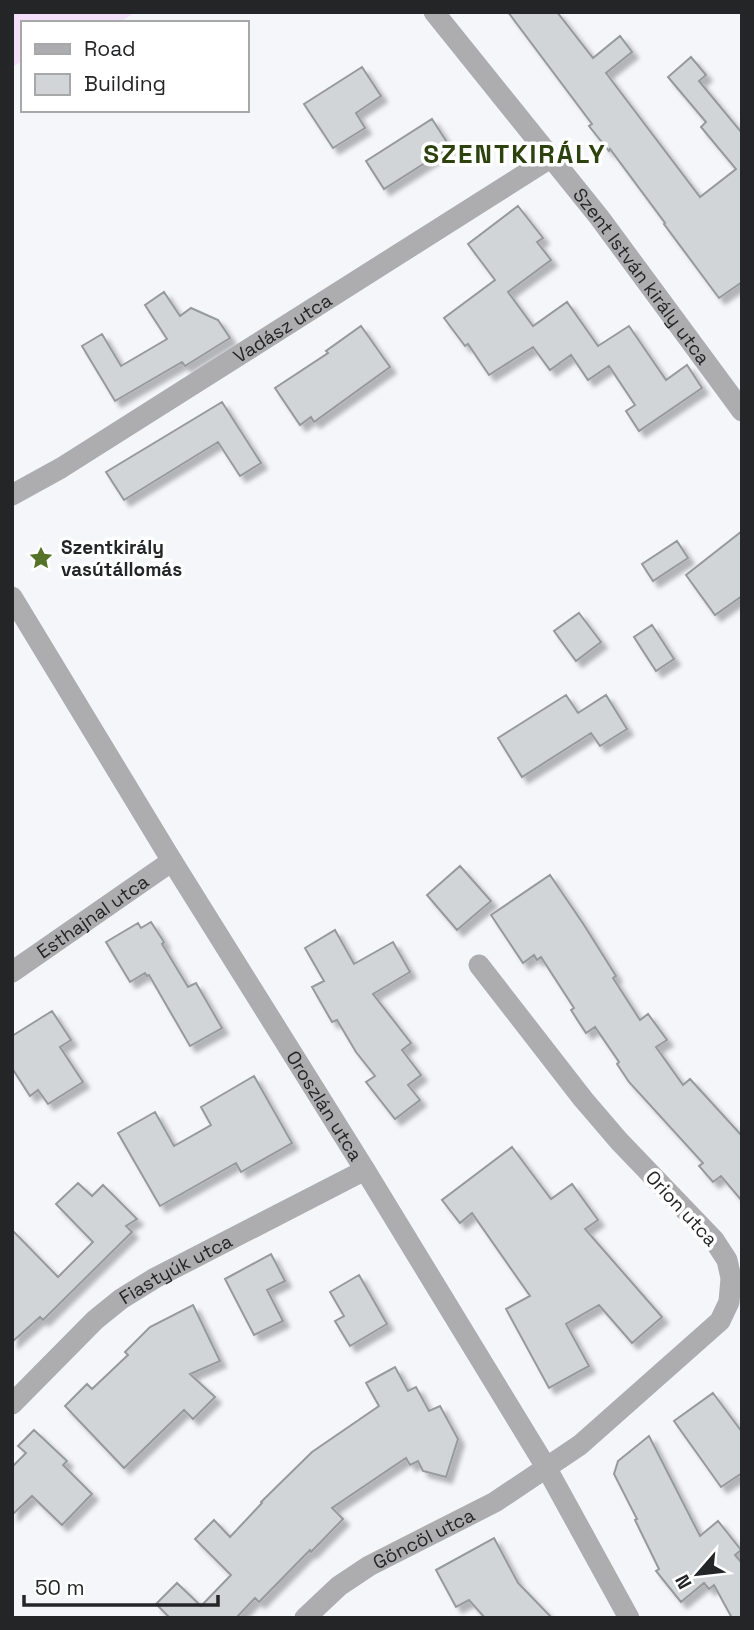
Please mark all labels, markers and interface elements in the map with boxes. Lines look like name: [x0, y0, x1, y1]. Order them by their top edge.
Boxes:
legend: [21, 21, 248, 112]
text: Road: [84, 35, 136, 62]
text: Building: [84, 70, 166, 97]
district label: SZENTKIRÁLY: [423, 137, 607, 171]
street label: Szent István király utca: [567, 183, 715, 370]
street label: Vadász utca: [229, 288, 337, 369]
place label: Szentkirály vasútállomás: [61, 535, 182, 582]
place icon: Szentkirály vasútállomás: [27, 544, 55, 572]
street label: Esthajnal utca: [32, 869, 154, 964]
street label: Oroszlán utca: [280, 1046, 368, 1166]
street label: Orion utca: [640, 1165, 723, 1252]
street label: Fiastyúk utca: [115, 1228, 237, 1310]
street label: Göncöl utca: [369, 1502, 479, 1575]
north arrow: [663, 1539, 733, 1609]
scale bar: [24, 1564, 219, 1608]
text: N: [669, 1570, 697, 1593]
text: 50 m: [35, 1574, 85, 1601]

